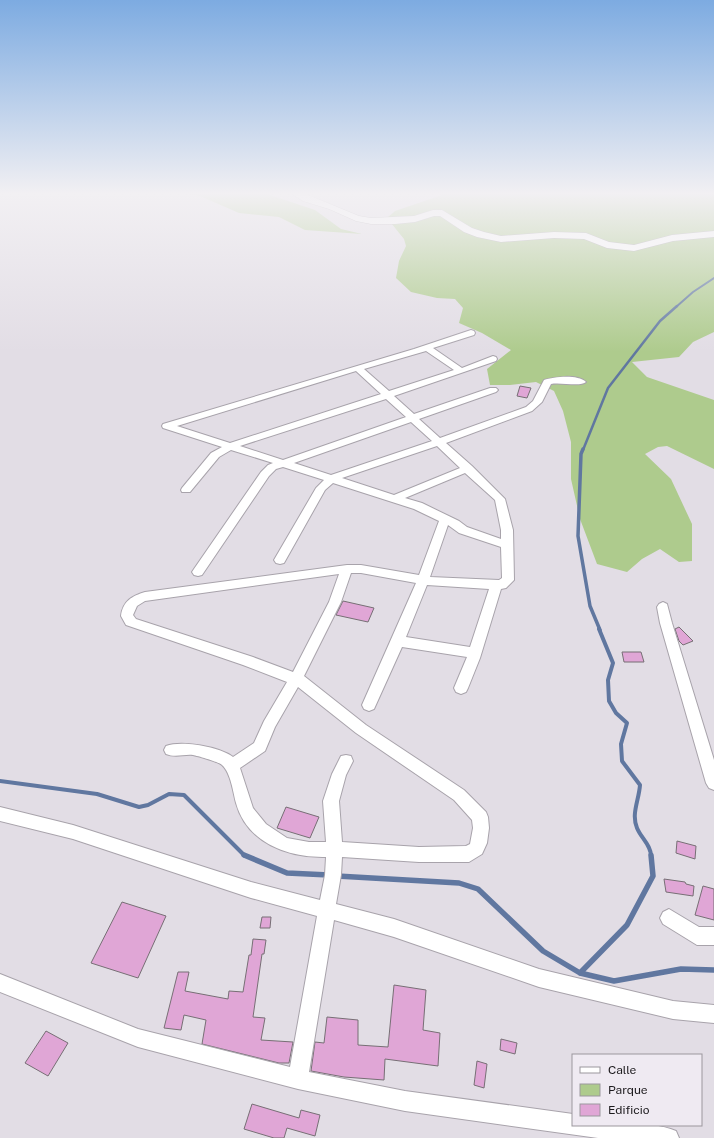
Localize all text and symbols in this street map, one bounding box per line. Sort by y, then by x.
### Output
legend [572,1054,702,1126]
text: Calle [608,1063,637,1077]
text: Parque [608,1083,648,1097]
text: Edificio [608,1103,650,1117]

